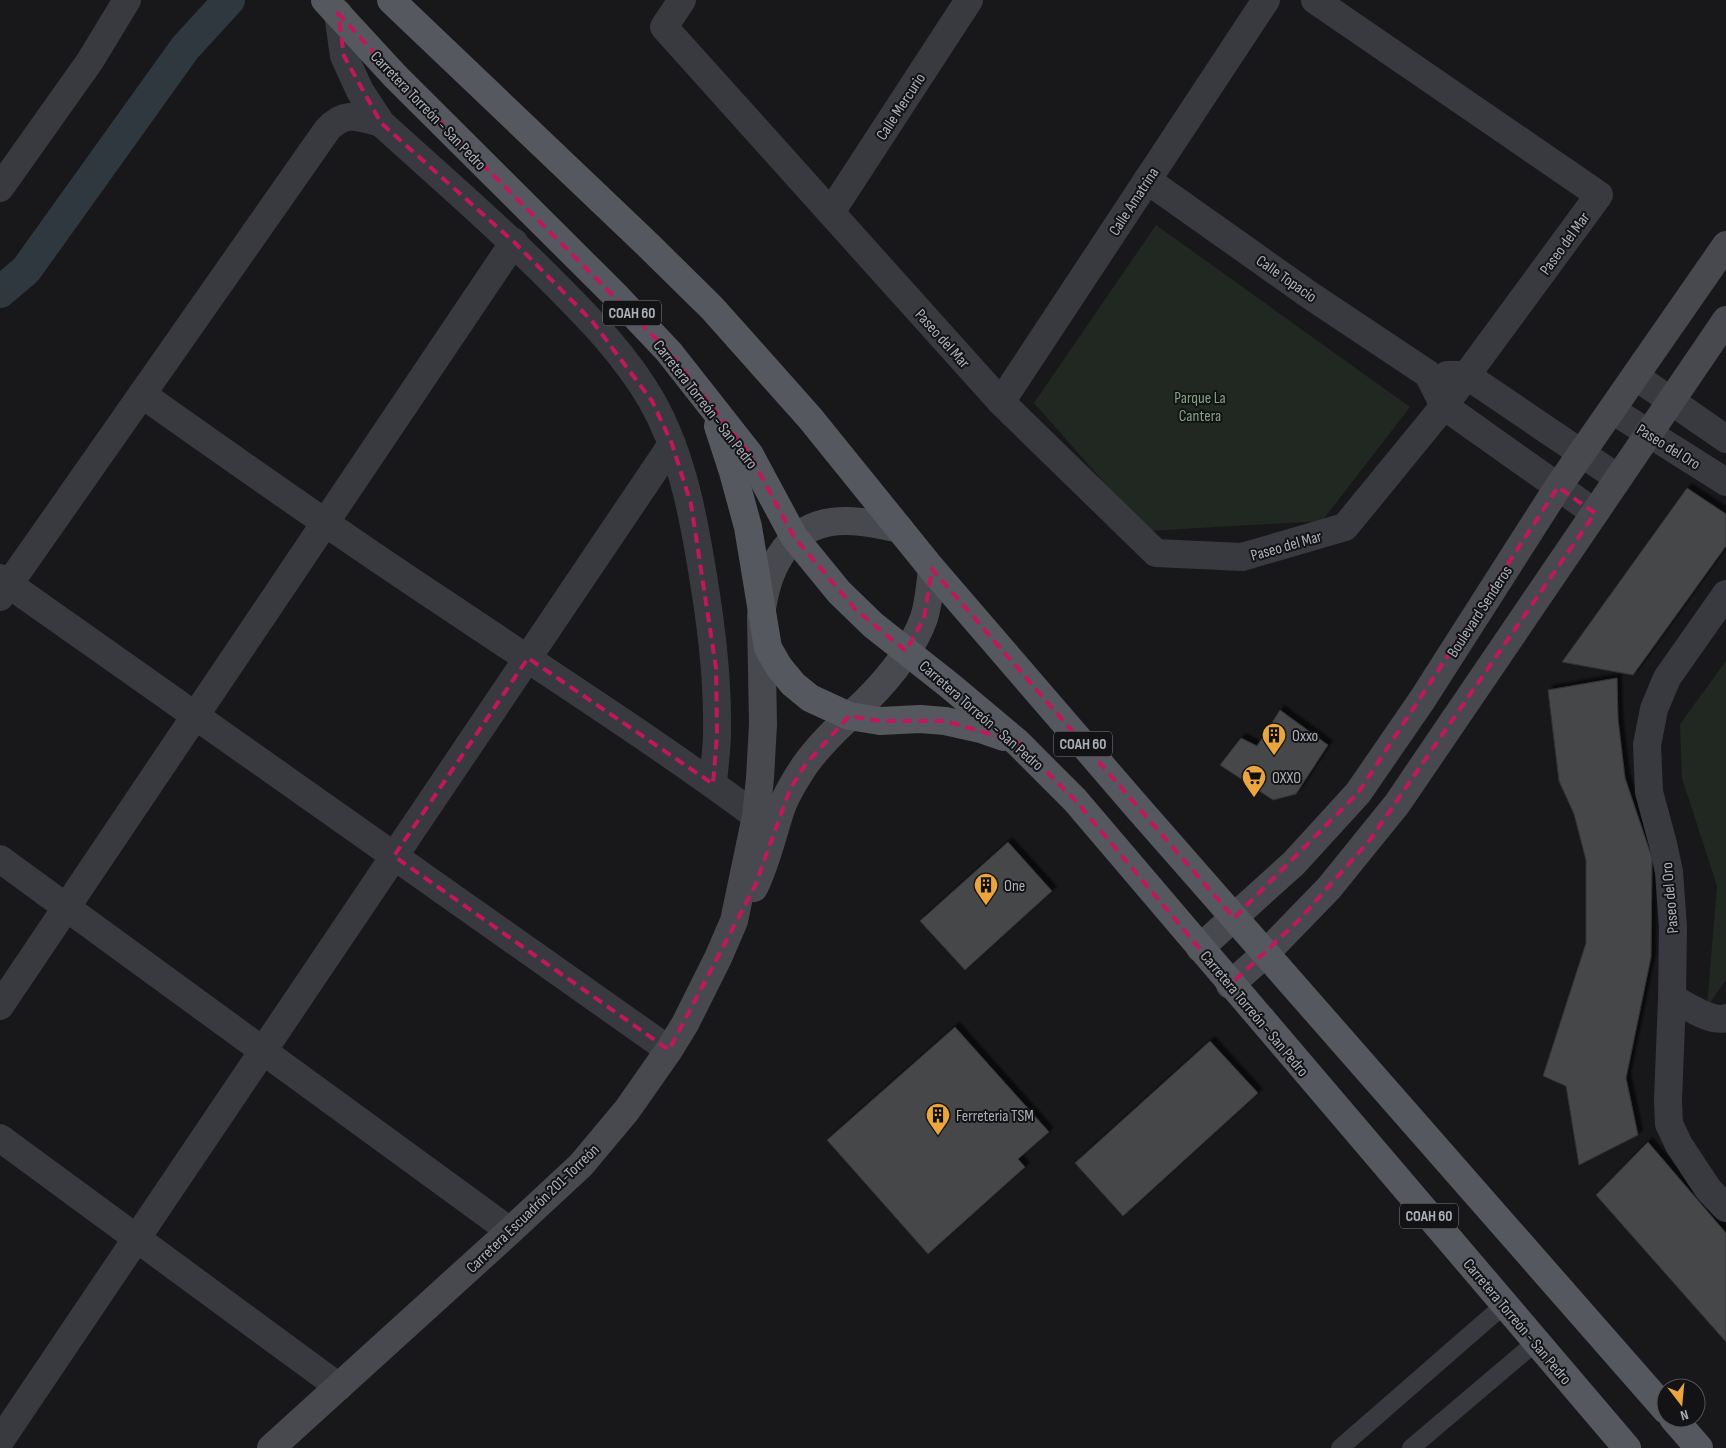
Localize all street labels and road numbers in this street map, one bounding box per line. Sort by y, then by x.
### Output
street label: Carretera Torreón - San Pedro [366,47,490,175]
street label: Calle Mercurio [873,70,930,144]
street label: Calle Amatrina [1105,164,1163,240]
street label: Paseo del Mar [1536,208,1595,279]
street label: Calle Topacio [1252,252,1320,307]
road number: COAH 60 [603,300,661,326]
street label: Paseo del Mar [910,306,974,373]
street label: Carretera Torreón - San Pedro [649,337,761,473]
street label: Paseo del Oro [1633,420,1704,474]
street label: Paseo del Mar [1249,527,1324,566]
street label: Boulevard Senderos [1444,562,1517,661]
street label: Carretera Torreón - San Pedro [915,657,1047,775]
road number: COAH 60 [1054,732,1112,756]
street label: Paseo del Oro [1658,861,1683,934]
street label: Carretera Torreón - San Pedro [1196,947,1312,1081]
street label: Carretera Escuadrón 201-Torreón [463,1141,603,1277]
road number: COAH 60 [1400,1204,1458,1228]
street label: Carretera Torreón - San Pedro [1459,1255,1575,1389]

